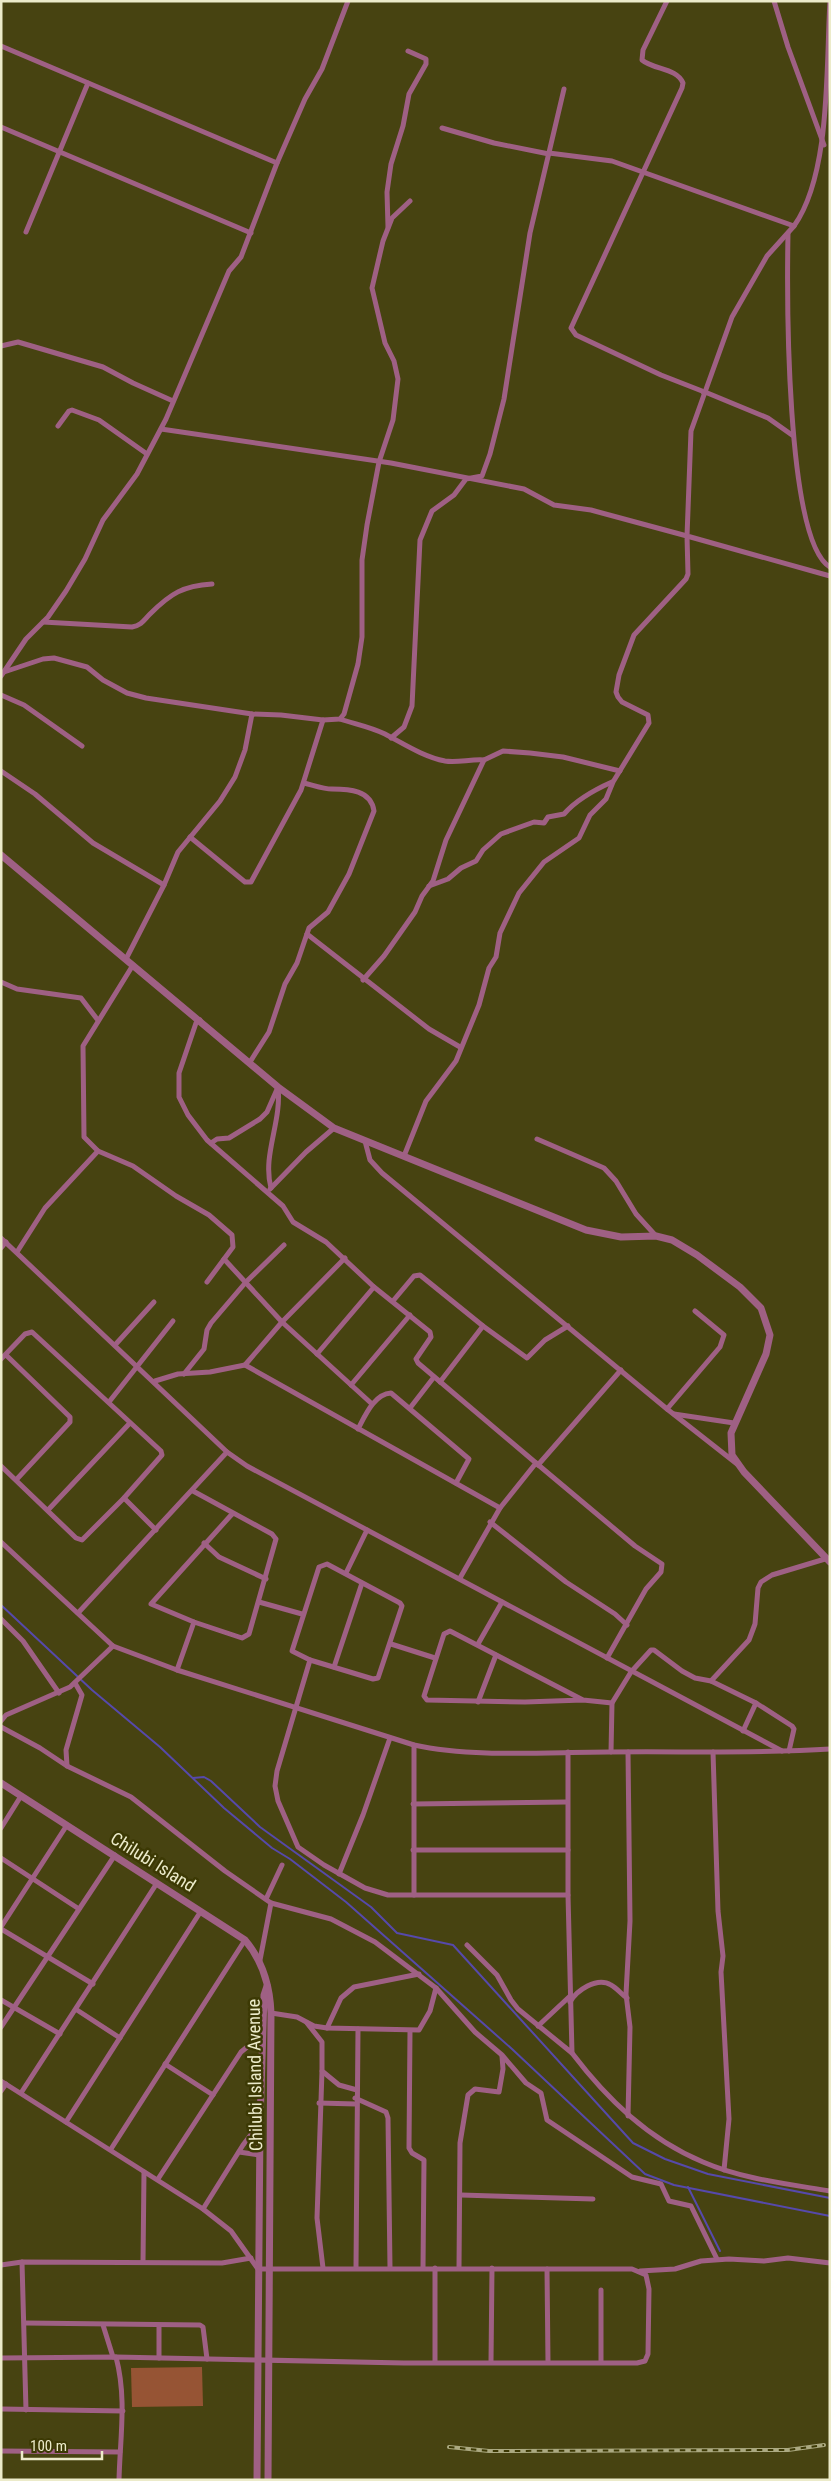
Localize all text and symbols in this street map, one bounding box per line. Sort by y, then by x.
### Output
street label: Chilubi Island [107,1827,200,1896]
street label: Chilubi Island Avenue [243,1999,266,2151]
scale bar [22,2428,102,2460]
text: 100 m [30,2437,67,2455]

